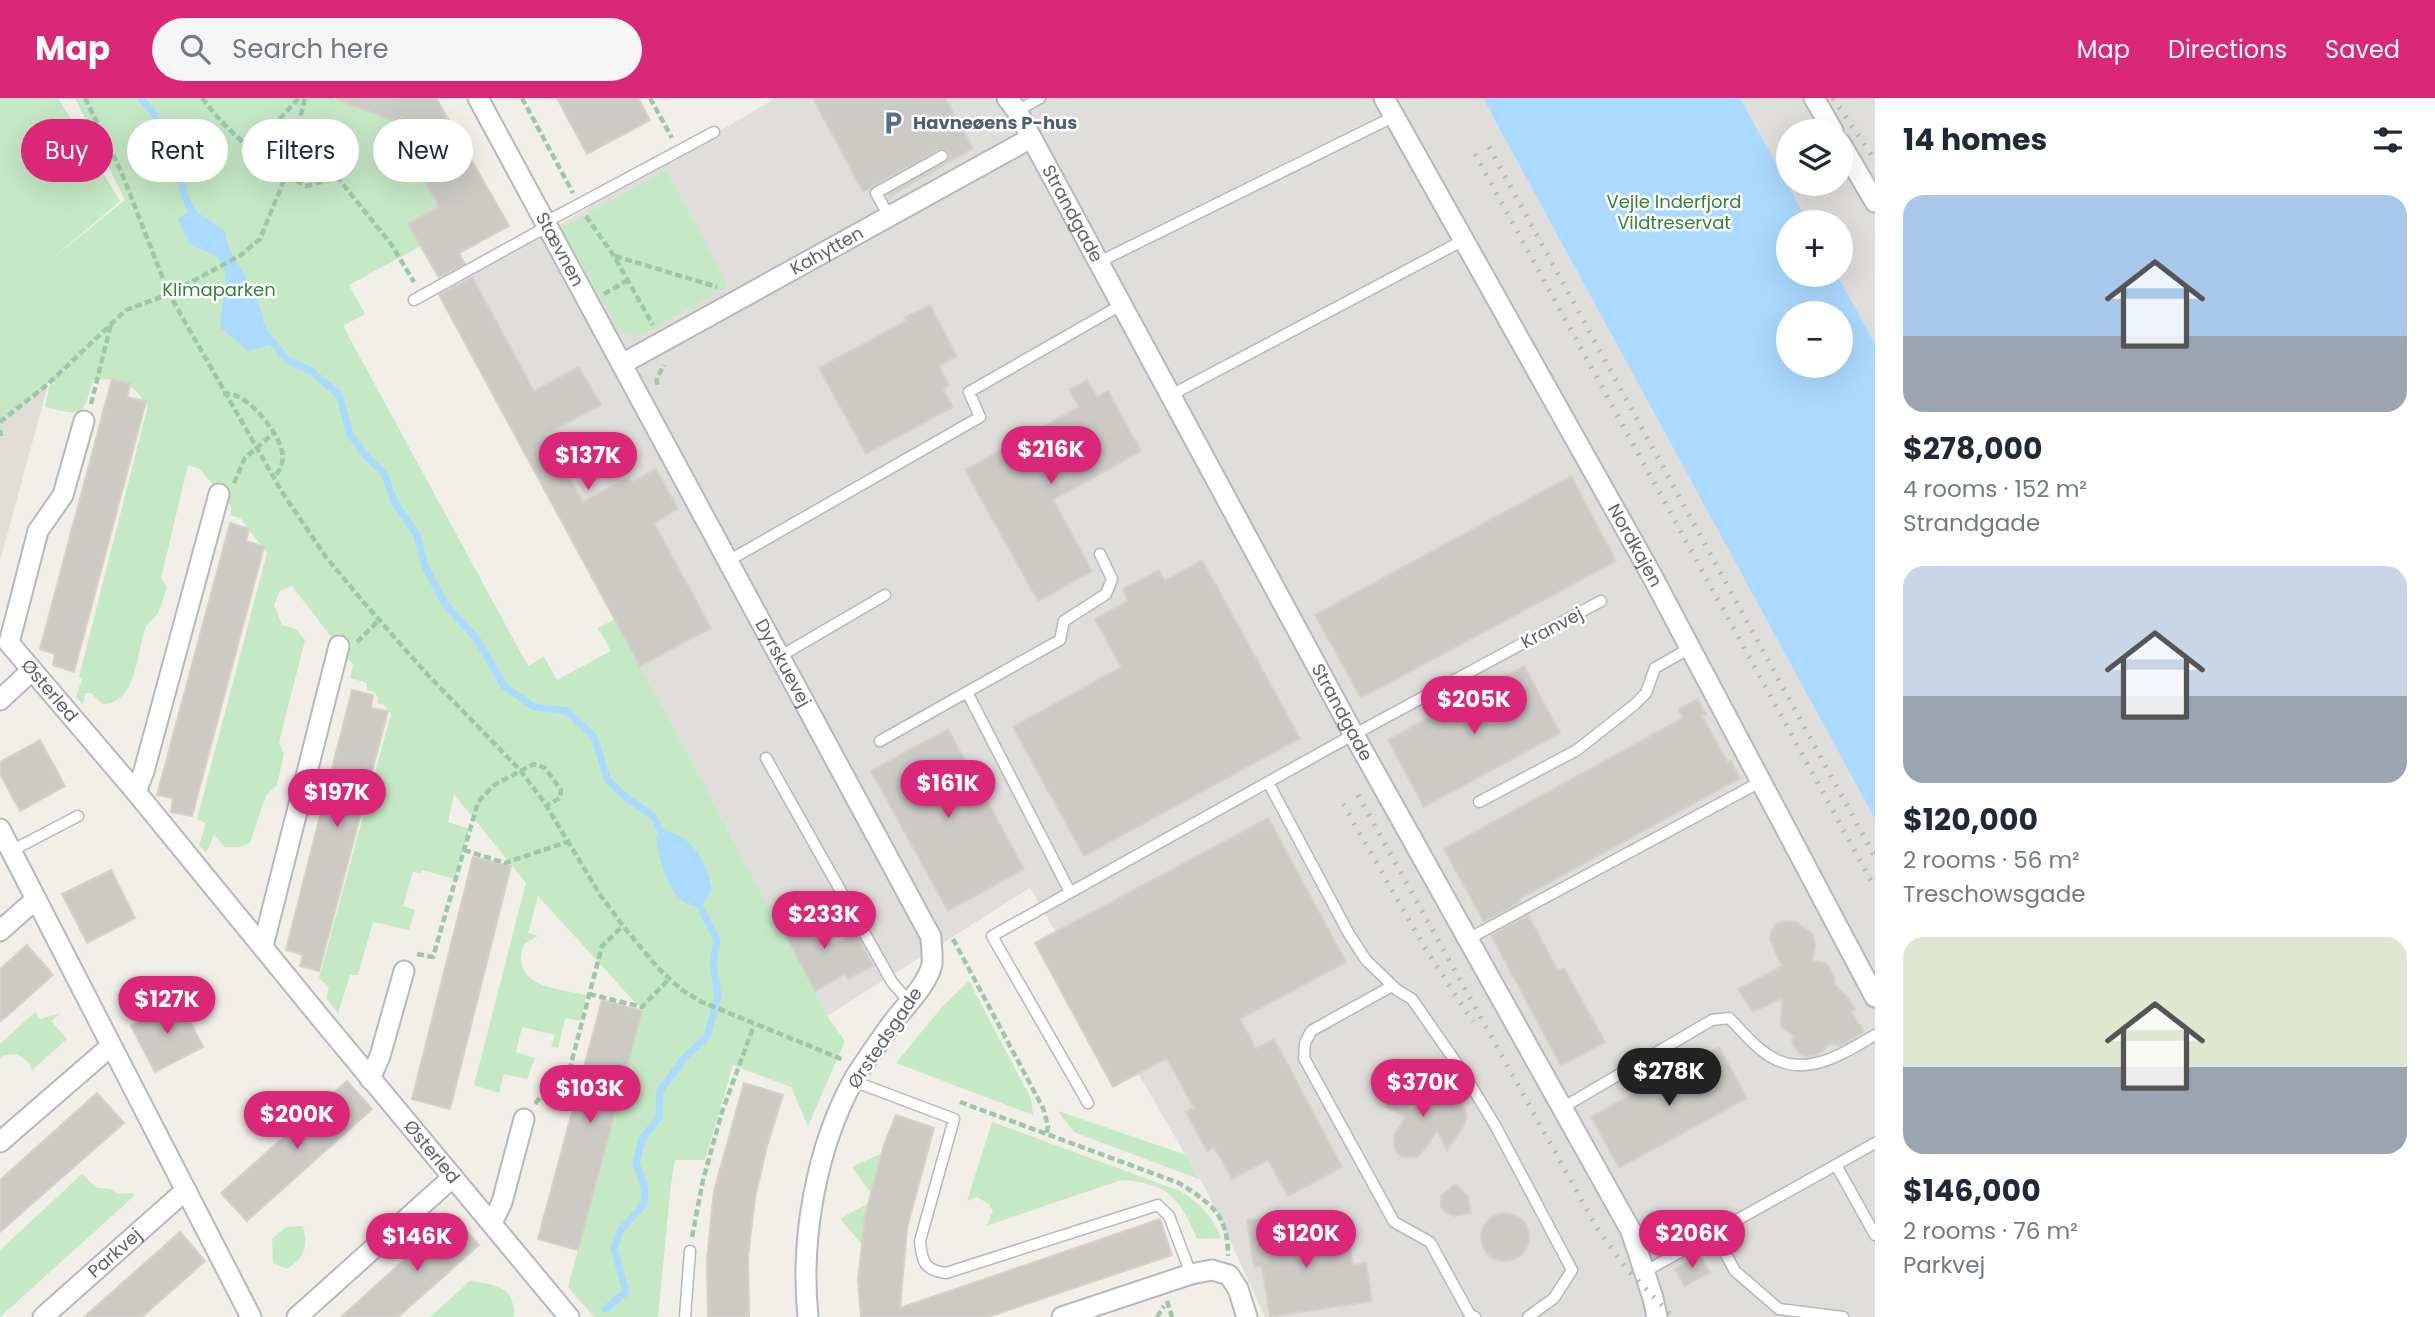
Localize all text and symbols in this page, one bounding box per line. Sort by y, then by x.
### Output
search box [152,18,642,81]
text: Map [35,25,110,72]
icon: search [176,30,214,68]
text: Search here [232,31,389,67]
text: Map [2077,33,2130,66]
text: Directions [2168,33,2287,66]
text: Saved [2325,33,2400,66]
parking icon: Havneøens P-hus [879,109,907,137]
place label: Havneøens P-hus [913,110,1077,135]
text: 14 homes [1903,118,2047,161]
chip: Buy [21,119,113,182]
chip: Rent [127,119,228,182]
chip: Filters [242,119,359,182]
chip: New [373,119,473,182]
map controls [1776,119,1853,378]
button: layers [1776,119,1853,196]
icon: filters [2369,121,2407,159]
street label: Strandgade [1036,160,1109,267]
park label: Vejle Inderfjord Vildtreservat [1607,189,1741,235]
street label: Stævnen [530,207,590,291]
button: + [1776,210,1853,287]
street label: Kahytten [785,220,868,281]
icon: home [2092,241,2218,367]
park label: Klimaparken [162,277,276,302]
button: − [1776,301,1853,378]
pin: $216K [1002,426,1100,486]
text: $278,000 [1903,427,2043,470]
pin: $137K [539,432,637,492]
text: $216K [1017,433,1085,465]
text: $137K [555,439,621,471]
text: 4 rooms · 152 m² [1903,473,2087,505]
street label: Nordkajen [1602,499,1669,591]
text: Strandgade [1903,507,2040,539]
street label: Kranvej [1516,601,1587,654]
icon: home [2092,612,2218,738]
street label: Dyrskuevej [749,614,817,711]
street label: Østerled [16,653,84,727]
street label: Strandgade [1306,659,1379,765]
pin: $205K [1425,676,1523,736]
text: $205K [1437,683,1511,715]
pin: $161K [899,760,997,820]
text: $161K [916,767,980,799]
pin: $197K [288,770,386,829]
text: $197K [304,776,370,808]
text: $120,000 [1903,798,2038,841]
text: 2 rooms · 56 m² [1903,844,2080,876]
text: Treschowsgade [1903,878,2085,910]
pin: $233K [775,892,873,951]
text: $233K [788,898,860,930]
pin: $127K [118,976,216,1036]
street label: Ørstedsgade [841,982,928,1093]
text: $127K [134,983,200,1015]
icon: home [2092,983,2218,1109]
pin: $278K [1620,1048,1718,1108]
text: $278K [1633,1055,1705,1087]
pin: $370K [1374,1060,1472,1119]
pin: $103K [541,1066,639,1125]
text: $370K [1387,1066,1459,1098]
text: $103K [556,1072,624,1104]
pin: $200K [248,1091,346,1151]
text: $200K [260,1098,334,1130]
street label: Østerled [398,1114,466,1189]
text: $146,000 [1903,1169,2041,1212]
pin: $120K [1257,1210,1355,1270]
pin: $206K [1643,1210,1741,1270]
pin: $146K [368,1214,466,1273]
text: 2 rooms · 76 m² [1903,1215,2078,1247]
text: $120K [1272,1217,1340,1249]
text: $206K [1655,1217,1729,1249]
text: $146K [382,1220,452,1252]
street label: Parkvej [82,1222,147,1284]
text: Parkvej [1903,1249,1985,1281]

